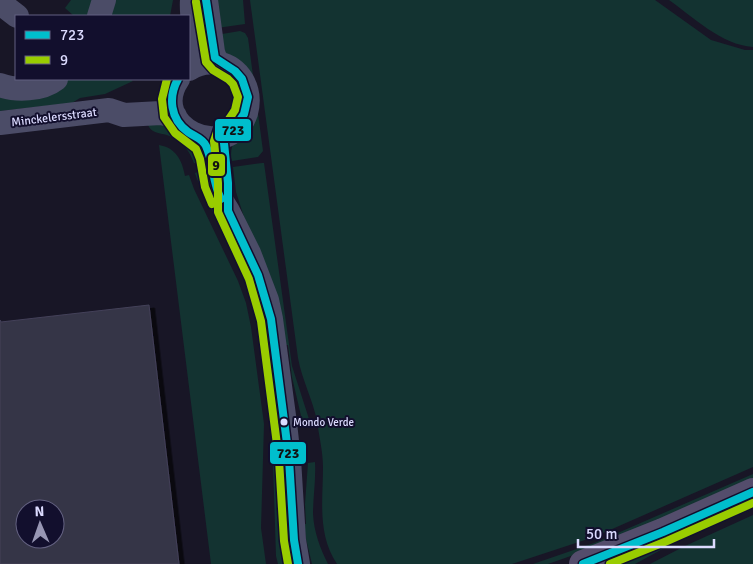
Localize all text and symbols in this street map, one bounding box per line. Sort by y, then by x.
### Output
legend [15,15,190,80]
text: 723 [60,26,84,44]
text: 9 [60,51,68,69]
street label: Minckelersstraat [10,105,98,130]
line badge: 723 [214,118,252,142]
text: 723 [222,122,244,139]
line badge: 9 [207,153,226,177]
text: 9 [212,157,220,174]
place label: Mondo Verde [293,416,354,429]
marker: Mondo Verde [279,417,289,427]
line badge: 723 [269,441,307,465]
text: 723 [277,445,299,462]
north arrow [15,499,65,549]
text: N [34,503,45,520]
scale bar [578,516,714,548]
text: 50 m [586,525,617,543]

